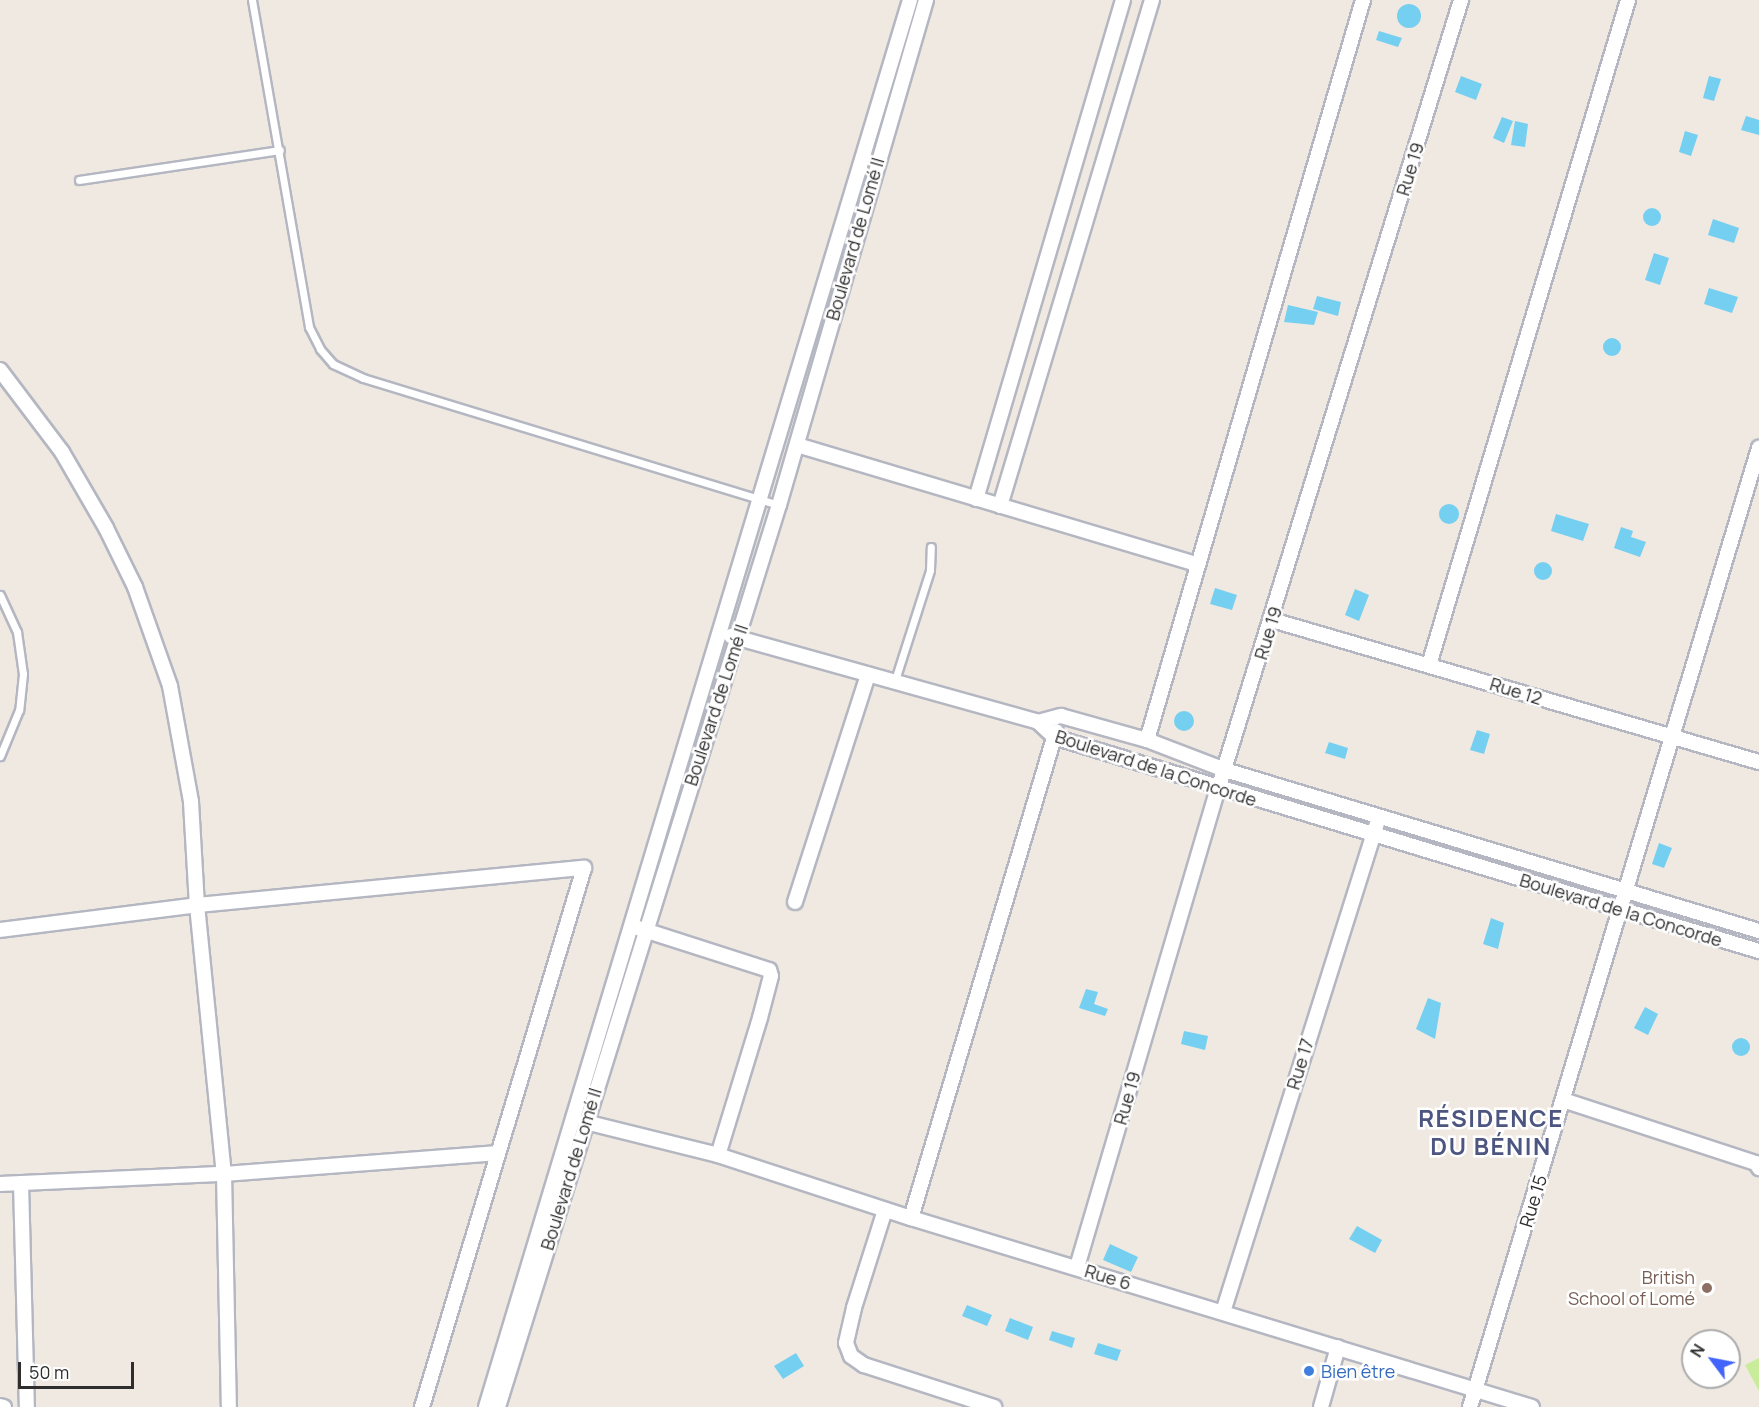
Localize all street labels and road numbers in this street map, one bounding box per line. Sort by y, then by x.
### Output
street label: Rue 19 [1392,140,1428,198]
street label: Boulevard de Lomé II [821,155,889,323]
street label: Rue 19 [1250,604,1286,662]
street label: Boulevard de Lomé II [680,622,752,788]
street label: Rue 12 [1487,673,1545,709]
street label: Boulevard de la Concorde [1053,725,1259,811]
street label: Boulevard de la Concorde [1517,869,1725,951]
street label: Rue 17 [1282,1036,1318,1092]
street label: Rue 19 [1109,1069,1145,1127]
street label: Boulevard de Lomé II [536,1085,606,1253]
street label: Rue 15 [1515,1172,1551,1230]
street label: Rue 6 [1082,1260,1134,1294]

